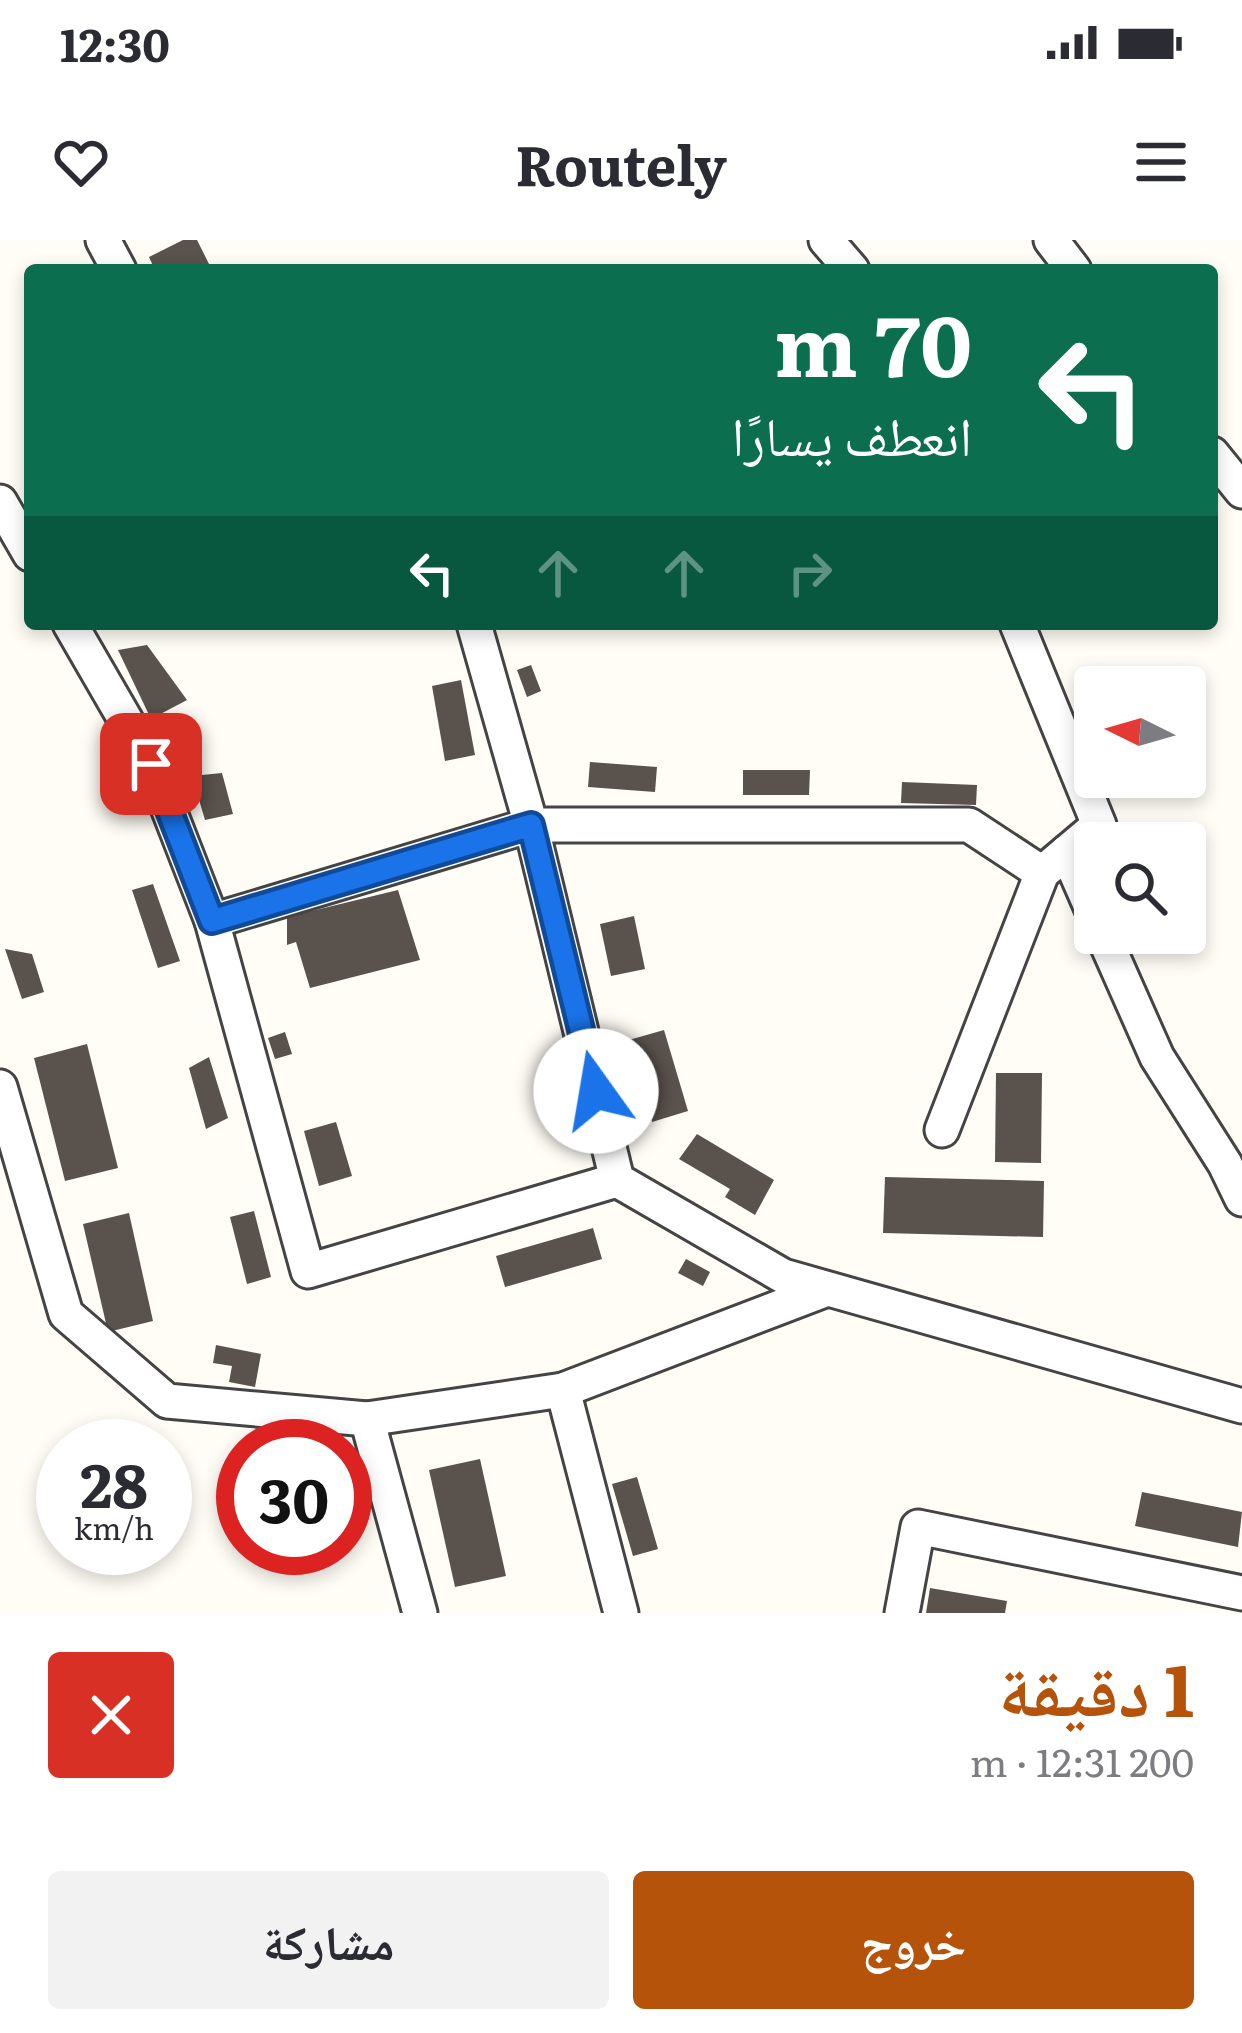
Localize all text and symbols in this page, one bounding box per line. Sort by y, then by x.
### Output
text: 12:30 [60,9,170,76]
text: Routely [515,122,727,203]
icon: heart [48,129,114,195]
icon: menu [1128,129,1194,195]
text: 70 m [774,278,972,403]
icon: left [1014,312,1170,468]
text: انعطف يسارًا [731,392,972,473]
icon: left [399,540,465,606]
icon: ahead [525,540,591,606]
icon: ahead [651,540,717,606]
icon: right [777,540,843,606]
north arrow [1074,666,1206,798]
map controls [1074,666,1206,954]
pin [100,713,202,815]
icon: arrive [118,731,184,797]
button: search [1074,822,1206,954]
position arrow [533,1028,659,1154]
speed limit sign: 30 [216,1419,372,1575]
text: 28 [80,1437,148,1526]
text: km/h [74,1505,154,1549]
text: 1 دقيقة [999,1632,1194,1739]
button: close [48,1652,174,1778]
text: 200 m · 12:31 [970,1731,1194,1789]
button: مشاركة [48,1871,609,2009]
button: خروج [633,1871,1194,2009]

